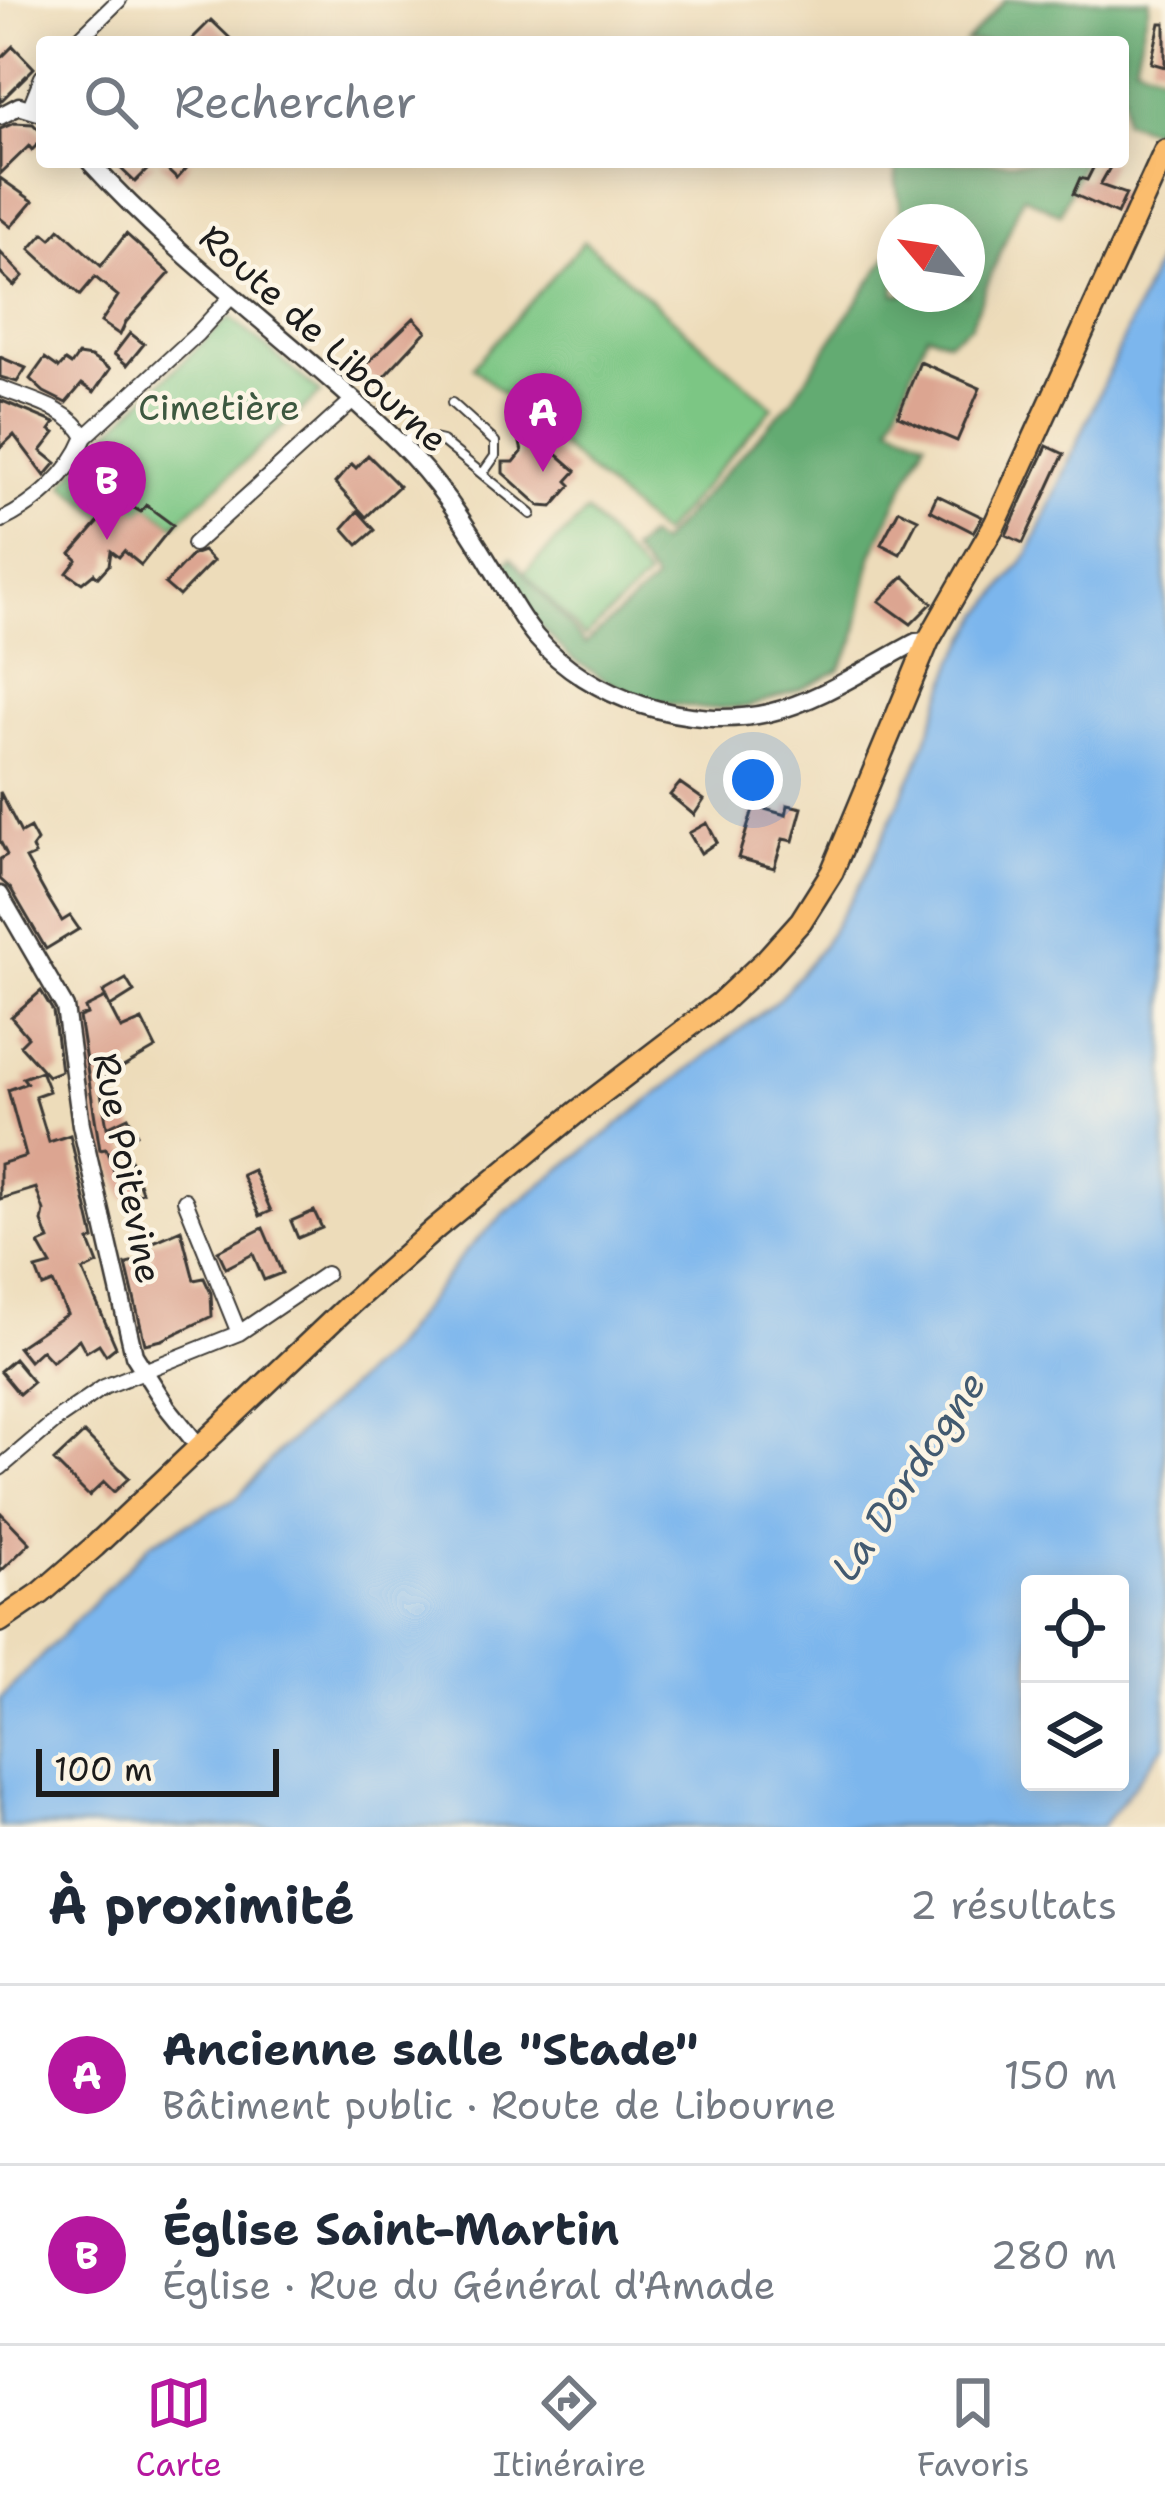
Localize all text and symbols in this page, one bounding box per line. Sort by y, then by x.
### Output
search box [36,36,1129,168]
icon: search [78,69,144,135]
text: Rechercher [174,72,417,132]
north arrow [877,204,985,312]
street label: Route de Libourne [189,213,459,463]
pin: A [504,373,582,472]
park label: Cimetière [138,383,300,432]
pin: B [68,441,146,540]
your location [723,750,783,810]
street label: Rue Poitevine [81,1049,174,1287]
water label: La Dordogne [819,1361,997,1591]
map controls [1021,1575,1129,1791]
button: locate [1021,1575,1129,1683]
button: layers [1021,1683,1129,1791]
scale bar [36,1743,279,1796]
text: 100 m [54,1747,153,1792]
text: À proximité [48,1871,355,1939]
text: 2 résultats [910,1879,1117,1931]
text: Ancienne salle "Stade" [162,2019,699,2079]
text: A [72,2049,102,2101]
text: 150 m [1004,2049,1117,2101]
text: Bâtiment public · Route de Libourne [162,2079,836,2131]
text: Église Saint-Martin [162,2199,620,2259]
text: B [75,2229,99,2281]
text: 280 m [990,2229,1117,2281]
text: Église · Rue du Général d'Amade [162,2259,776,2311]
tab: Carte [135,2370,222,2487]
tab: Itinéraire [493,2370,646,2487]
tab: Favoris [917,2370,1030,2487]

